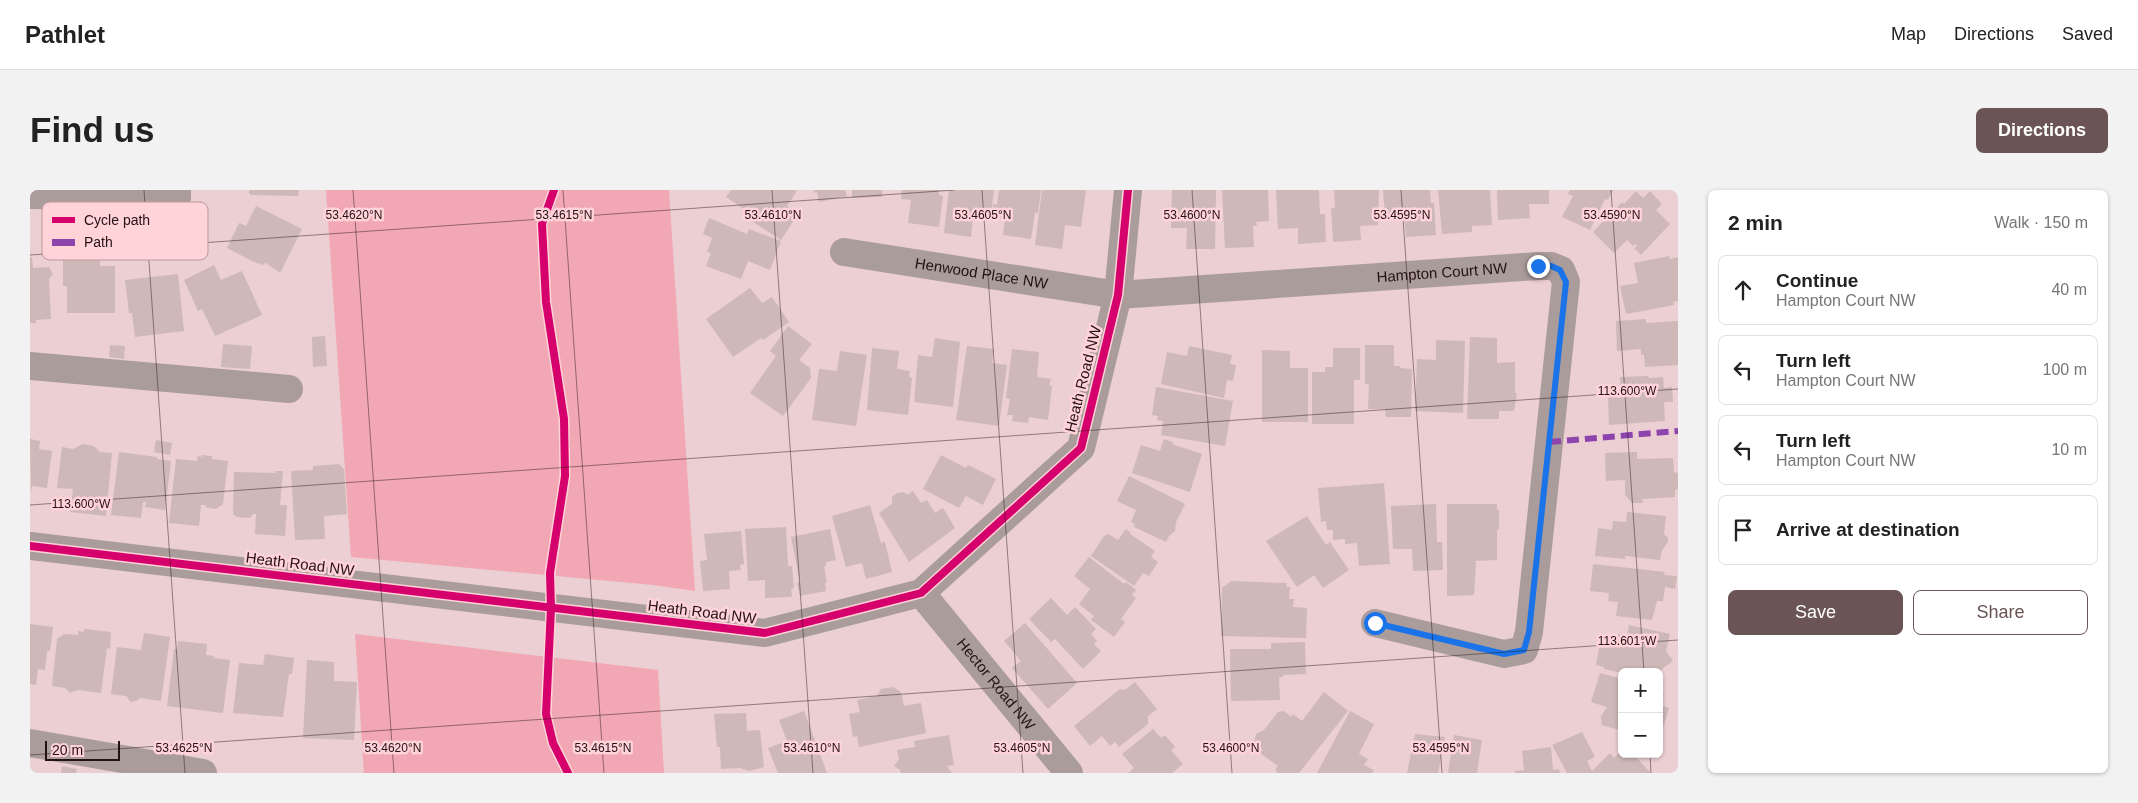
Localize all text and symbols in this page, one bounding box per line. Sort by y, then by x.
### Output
text: Pathlet [25,21,105,48]
text: Map [1891,24,1926,44]
text: Directions [1954,24,2034,44]
text: Saved [2062,24,2113,44]
button: Directions [1976,108,2108,153]
text: Find us [30,110,154,149]
legend [42,202,208,260]
text: 53.4620°N [326,208,382,222]
text: 53.4615°N [536,208,592,222]
text: 53.4610°N [745,208,801,222]
text: 53.4605°N [955,208,1011,222]
text: 53.4600°N [1164,208,1220,222]
text: 53.4595°N [1374,208,1430,222]
text: 53.4590°N [1584,208,1640,222]
text: 2 min [1728,211,1783,234]
text: Cycle path [84,212,150,228]
text: Walk · 150 m [1994,214,2088,231]
text: Path [84,234,113,250]
street label: Henwood Place NW [914,254,1050,292]
route end [1527,255,1550,278]
street label: Hampton Court NW [1376,259,1509,285]
text: Continue [1776,270,1858,291]
icon: ahead [1729,276,1757,304]
text: 40 m [2051,281,2087,298]
text: Hampton Court NW [1776,292,1916,309]
street label: Heath Road NW [1061,323,1104,434]
text: Turn left [1776,350,1851,371]
icon: left [1729,356,1757,384]
text: 100 m [2043,361,2087,378]
text: Hampton Court NW [1776,372,1916,389]
text: 113.600°W [1598,384,1657,398]
text: Turn left [1776,430,1851,451]
icon: left [1729,436,1757,464]
text: 10 m [2051,441,2087,458]
text: Hampton Court NW [1776,452,1916,469]
text: 113.600°W [52,497,111,511]
icon: arrive [1729,516,1757,544]
text: Arrive at destination [1776,519,1960,540]
street label: Heath Road NW [245,548,356,579]
button: Save [1728,590,1903,635]
button: Share [1913,590,2088,635]
street label: Heath Road NW [647,596,758,627]
route start [1364,612,1387,635]
text: 113.601°W [1598,634,1657,648]
street label: Hector Road NW [954,635,1039,734]
map controls [1618,668,1663,758]
button: + [1618,668,1663,713]
button: − [1618,713,1663,758]
scale bar [45,738,120,761]
text: 53.4625°N [156,741,212,755]
text: 53.4620°N [365,741,421,755]
text: 53.4615°N [575,741,631,755]
text: 53.4610°N [784,741,840,755]
text: 53.4605°N [994,741,1050,755]
text: 53.4600°N [1203,741,1259,755]
text: 53.4595°N [1413,741,1469,755]
text: 20 m [52,742,83,758]

